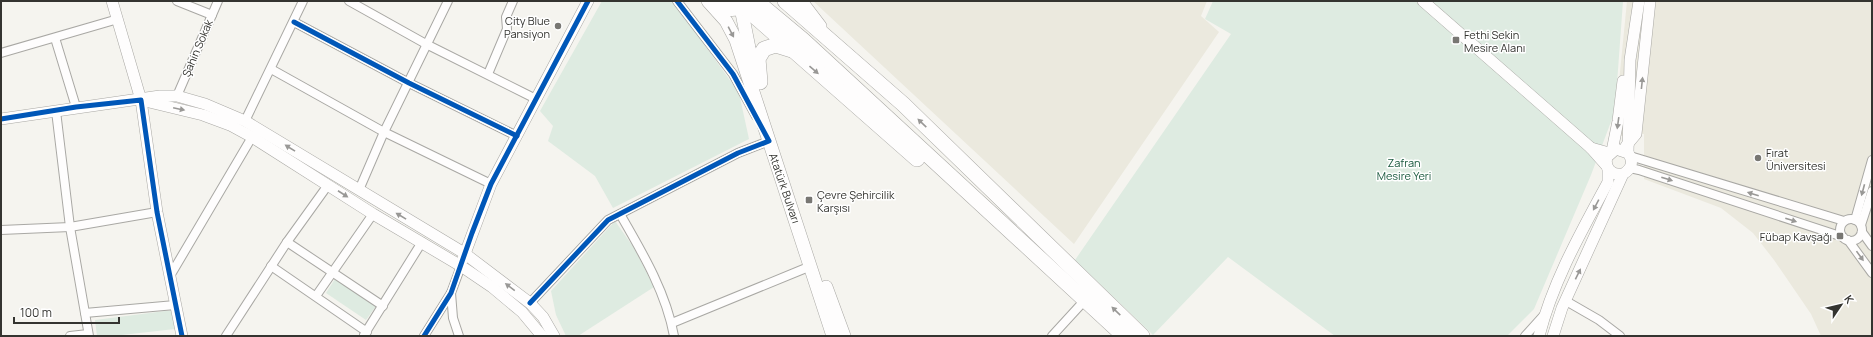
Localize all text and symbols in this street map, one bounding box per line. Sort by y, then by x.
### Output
place label: City Blue Pansiyon [504,13,551,41]
street label: Şahin Sokak [178,16,216,79]
marker: City Blue Pansiyon [553,21,563,31]
one-way arrow [728,26,735,38]
place label: Fethi Sekin Mesire Alanı [1464,27,1525,55]
marker: Fethi Sekin Mesire Alanı [1451,35,1461,45]
one-way arrow [809,65,820,74]
one-way arrow [1638,77,1645,89]
one-way arrow [173,107,185,113]
one-way arrow [1615,117,1621,129]
one-way arrow [917,118,927,128]
one-way arrow [285,144,295,152]
place label: Fırat Üniversitesi [1766,145,1826,173]
street label: Atatürk Bulvarı [766,151,804,225]
marker: Fırat Üniversitesi [1753,153,1763,163]
park label: Zafran Mesire Yeri [1377,155,1431,183]
one-way arrow [1662,176,1674,182]
one-way arrow [1859,183,1865,196]
place label: Çevre Şehircilik Karşısı [817,187,895,215]
one-way arrow [338,190,348,198]
one-way arrow [1747,191,1759,197]
marker: Çevre Şehircilik Karşısı [804,195,814,205]
one-way arrow [1592,199,1599,211]
one-way arrow [395,212,407,219]
one-way arrow [1785,217,1797,223]
place label: Fübap Kavşağı [1760,229,1832,244]
marker: Fübap Kavşağı [1835,231,1845,241]
one-way arrow [1856,251,1864,262]
one-way arrow [1575,268,1581,280]
one-way arrow [504,283,515,292]
north arrow [1821,285,1861,325]
text: K [1841,292,1858,307]
scale bar [14,299,119,325]
text: 100 m [20,304,52,321]
one-way arrow [1111,306,1121,316]

